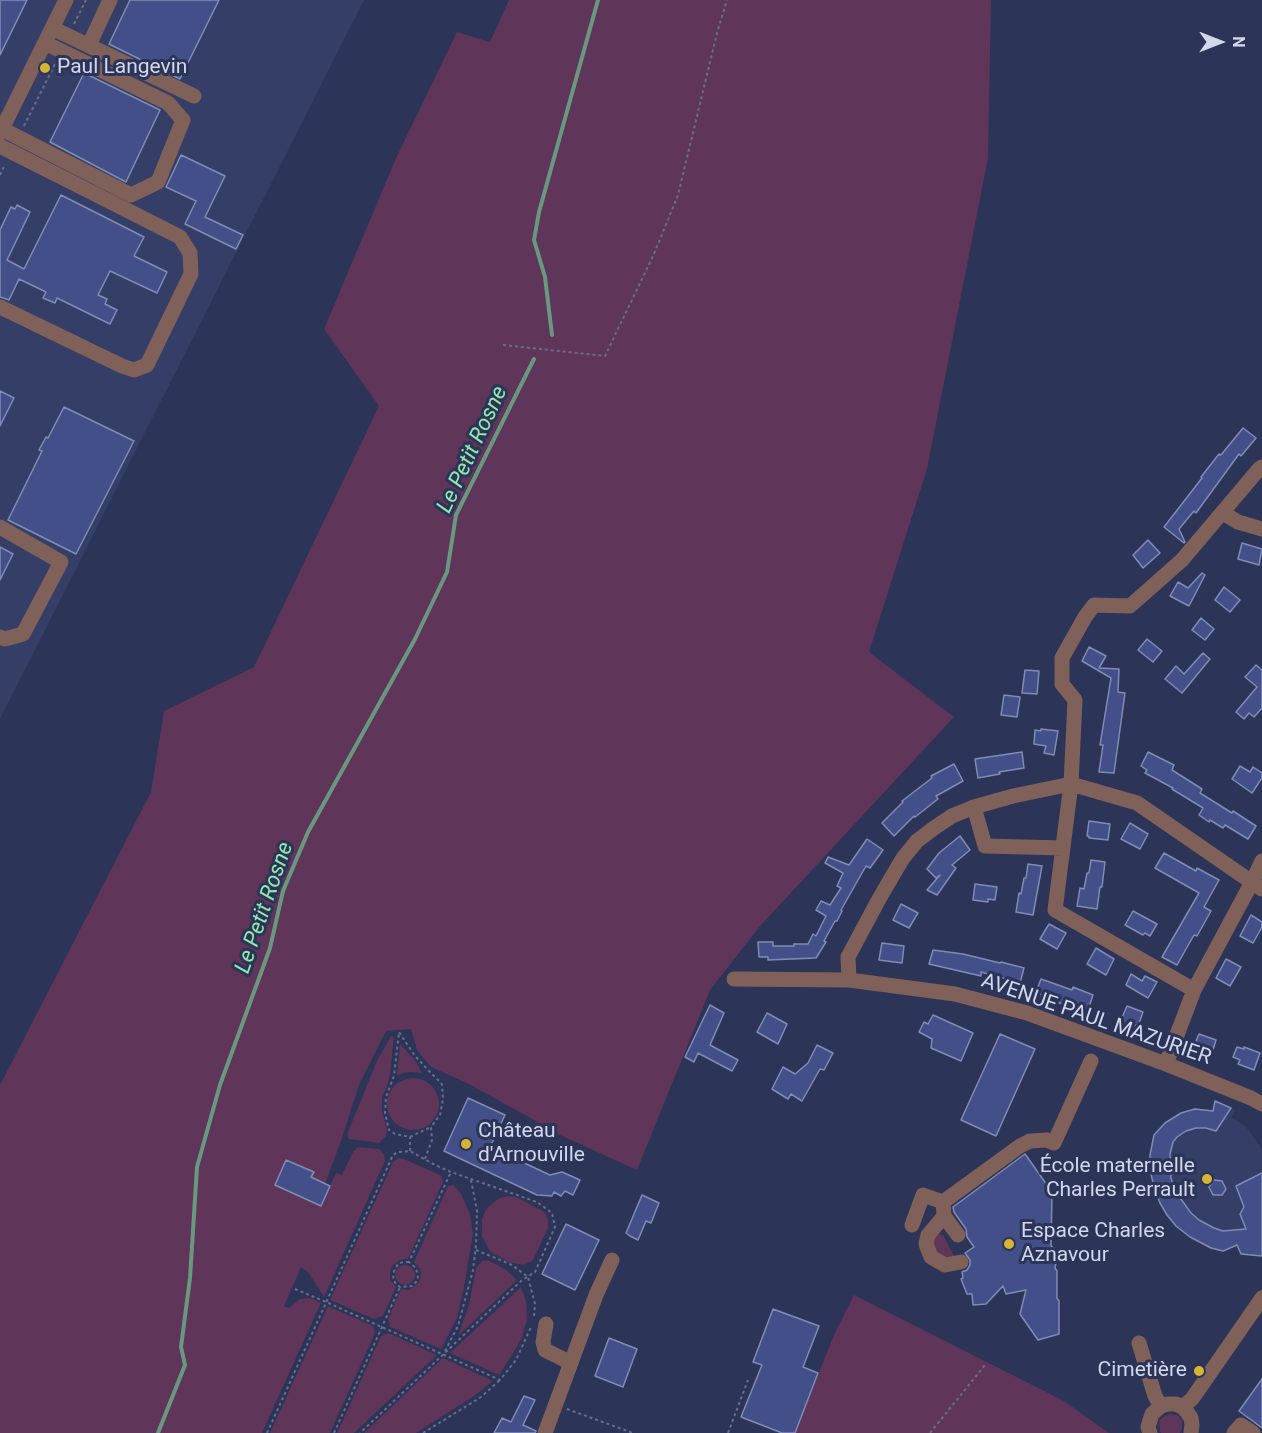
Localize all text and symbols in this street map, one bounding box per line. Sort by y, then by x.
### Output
north arrow [1190,12,1250,72]
text: N [1229,36,1248,48]
place label: Paul Langevin [57,55,187,81]
marker: Paul Langevin [38,61,52,75]
water label: Le Petit Rosne [432,382,514,518]
water label: Le Petit Rosne [230,839,300,977]
street label: AVENUE PAUL MAZURIER [978,969,1214,1071]
place label: Château d'Arnouville [478,1119,585,1169]
marker: Château d'Arnouville [459,1137,473,1151]
place label: École maternelle Charles Perrault [1040,1154,1195,1204]
marker: École maternelle Charles Perrault [1200,1172,1214,1186]
place label: Espace Charles Aznavour [1021,1219,1165,1269]
marker: Espace Charles Aznavour [1002,1237,1016,1251]
place label: Cimetière [1098,1358,1187,1384]
marker: Cimetière [1192,1364,1206,1378]

